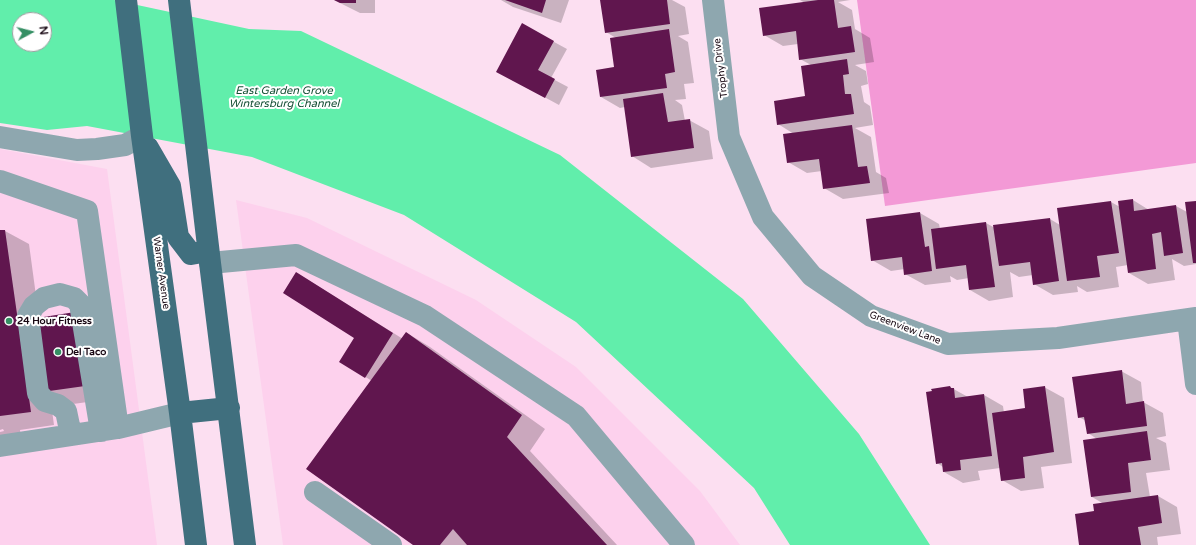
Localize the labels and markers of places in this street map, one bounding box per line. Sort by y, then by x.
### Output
place label: 24 Hour Fitness [17,315,92,327]
marker: 24 Hour Fitness [4,316,14,326]
place label: Del Taco [66,346,106,358]
marker: Del Taco [53,347,63,357]

